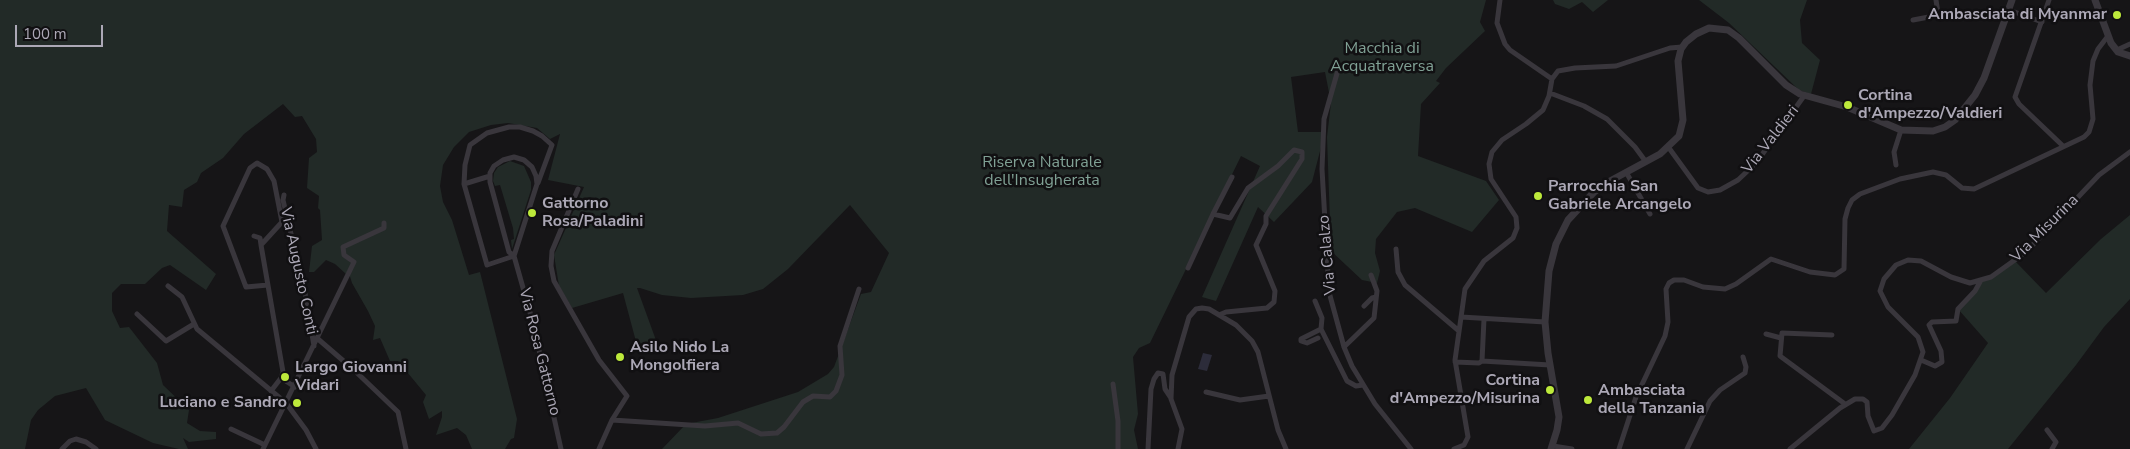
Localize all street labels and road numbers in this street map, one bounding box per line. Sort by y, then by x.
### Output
street label: Via Valdieri [1738,102,1804,178]
street label: Via Misurina [2007,191,2083,267]
street label: Via Augusto Conti [275,205,321,337]
street label: Via Calalzo [1315,214,1341,296]
street label: Via Rosa Gattorno [514,286,564,418]

